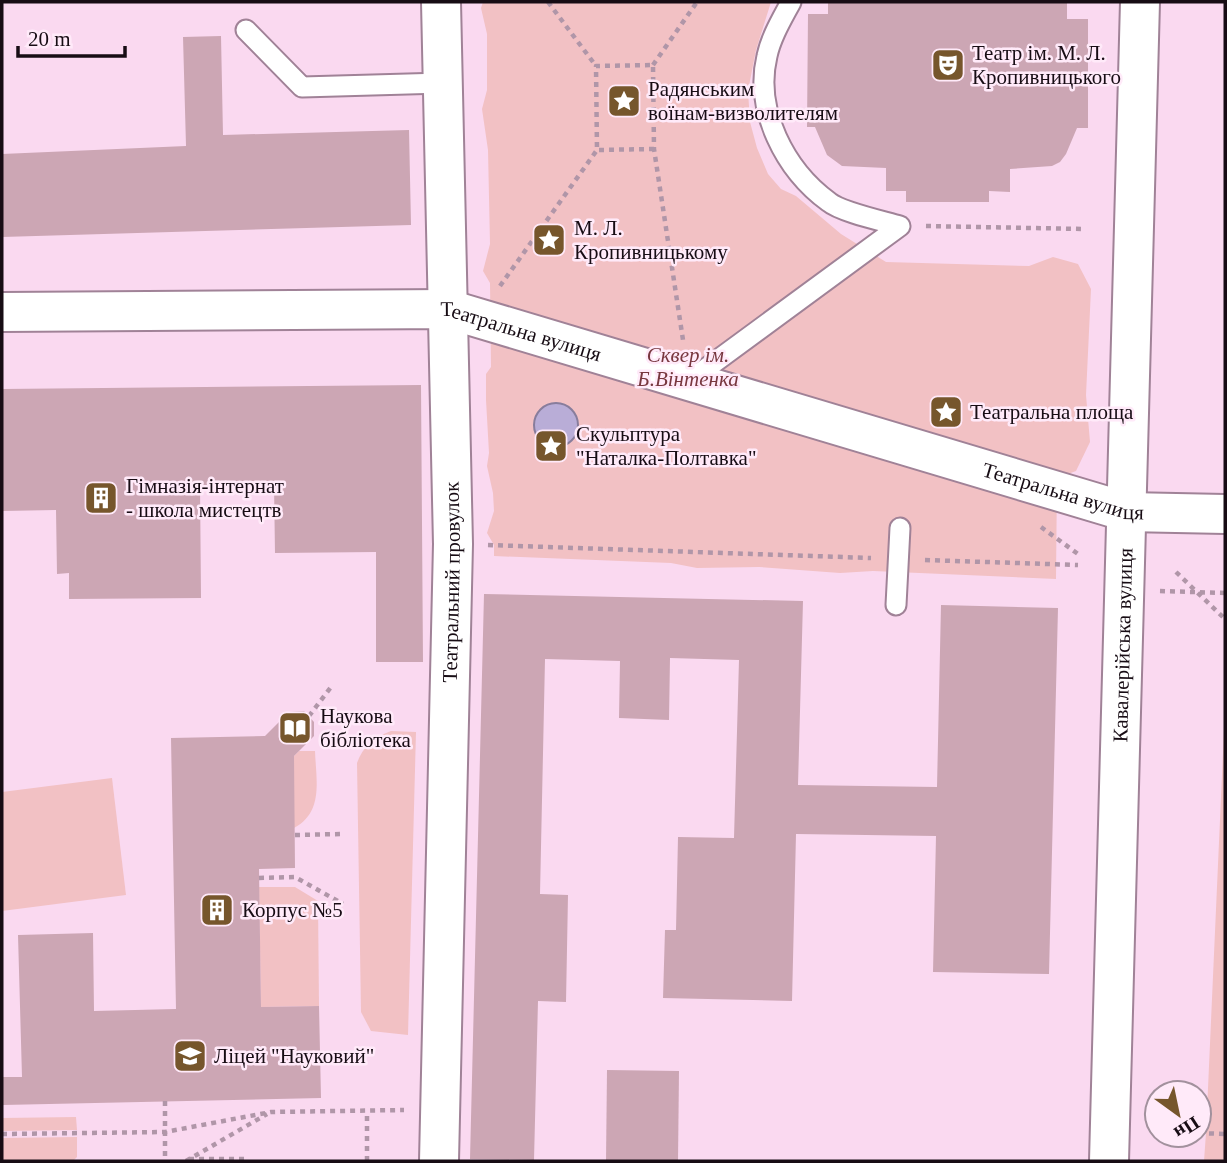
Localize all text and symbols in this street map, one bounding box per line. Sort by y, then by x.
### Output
scale bar [18,14,124,58]
text: 20 m [28,27,71,51]
place label: Театр ім. М. Л. Кропивницького [972,41,1121,89]
theatre icon: Театр ім. М. Л. Кропивницького [929,46,967,84]
place label: Радянським воїнам-визволителям [648,77,838,125]
place icon: Радянським воїнам-визволителям [605,82,643,120]
place label: М. Л. Кропивницькому [574,216,728,264]
place icon: М. Л. Кропивницькому [530,221,568,259]
street label: Театральна вулиця [440,297,605,366]
park label: Сквер ім. Б.Вінтенка [636,343,739,391]
place icon: Театральна площа [927,393,965,431]
place label: Театральна площа [970,400,1134,424]
place label: Скульптура "Наталка-Полтавка" [576,422,756,470]
place icon: Скульптура "Наталка-Полтавка" [532,427,570,465]
street label: Театральна вулиця [980,457,1144,524]
place label: Гімназія-інтернат - школа мистецтв [126,474,284,522]
building icon: Гімназія-інтернат - школа мистецтв [82,479,120,517]
street label: Театральний провулок [438,481,465,683]
street label: Кавалерійська вулиця [1108,547,1137,743]
place label: Наукова бібліотека [320,704,412,752]
library icon: Наукова бібліотека [276,709,314,747]
building icon: Корпус №5 [198,891,236,929]
place label: Корпус №5 [242,898,343,922]
school or university icon: Ліцей "Науковий" [171,1037,209,1075]
place label: Ліцей "Науковий" [214,1044,374,1068]
north arrow [1143,1079,1213,1149]
text: Пн [1170,1112,1203,1144]

